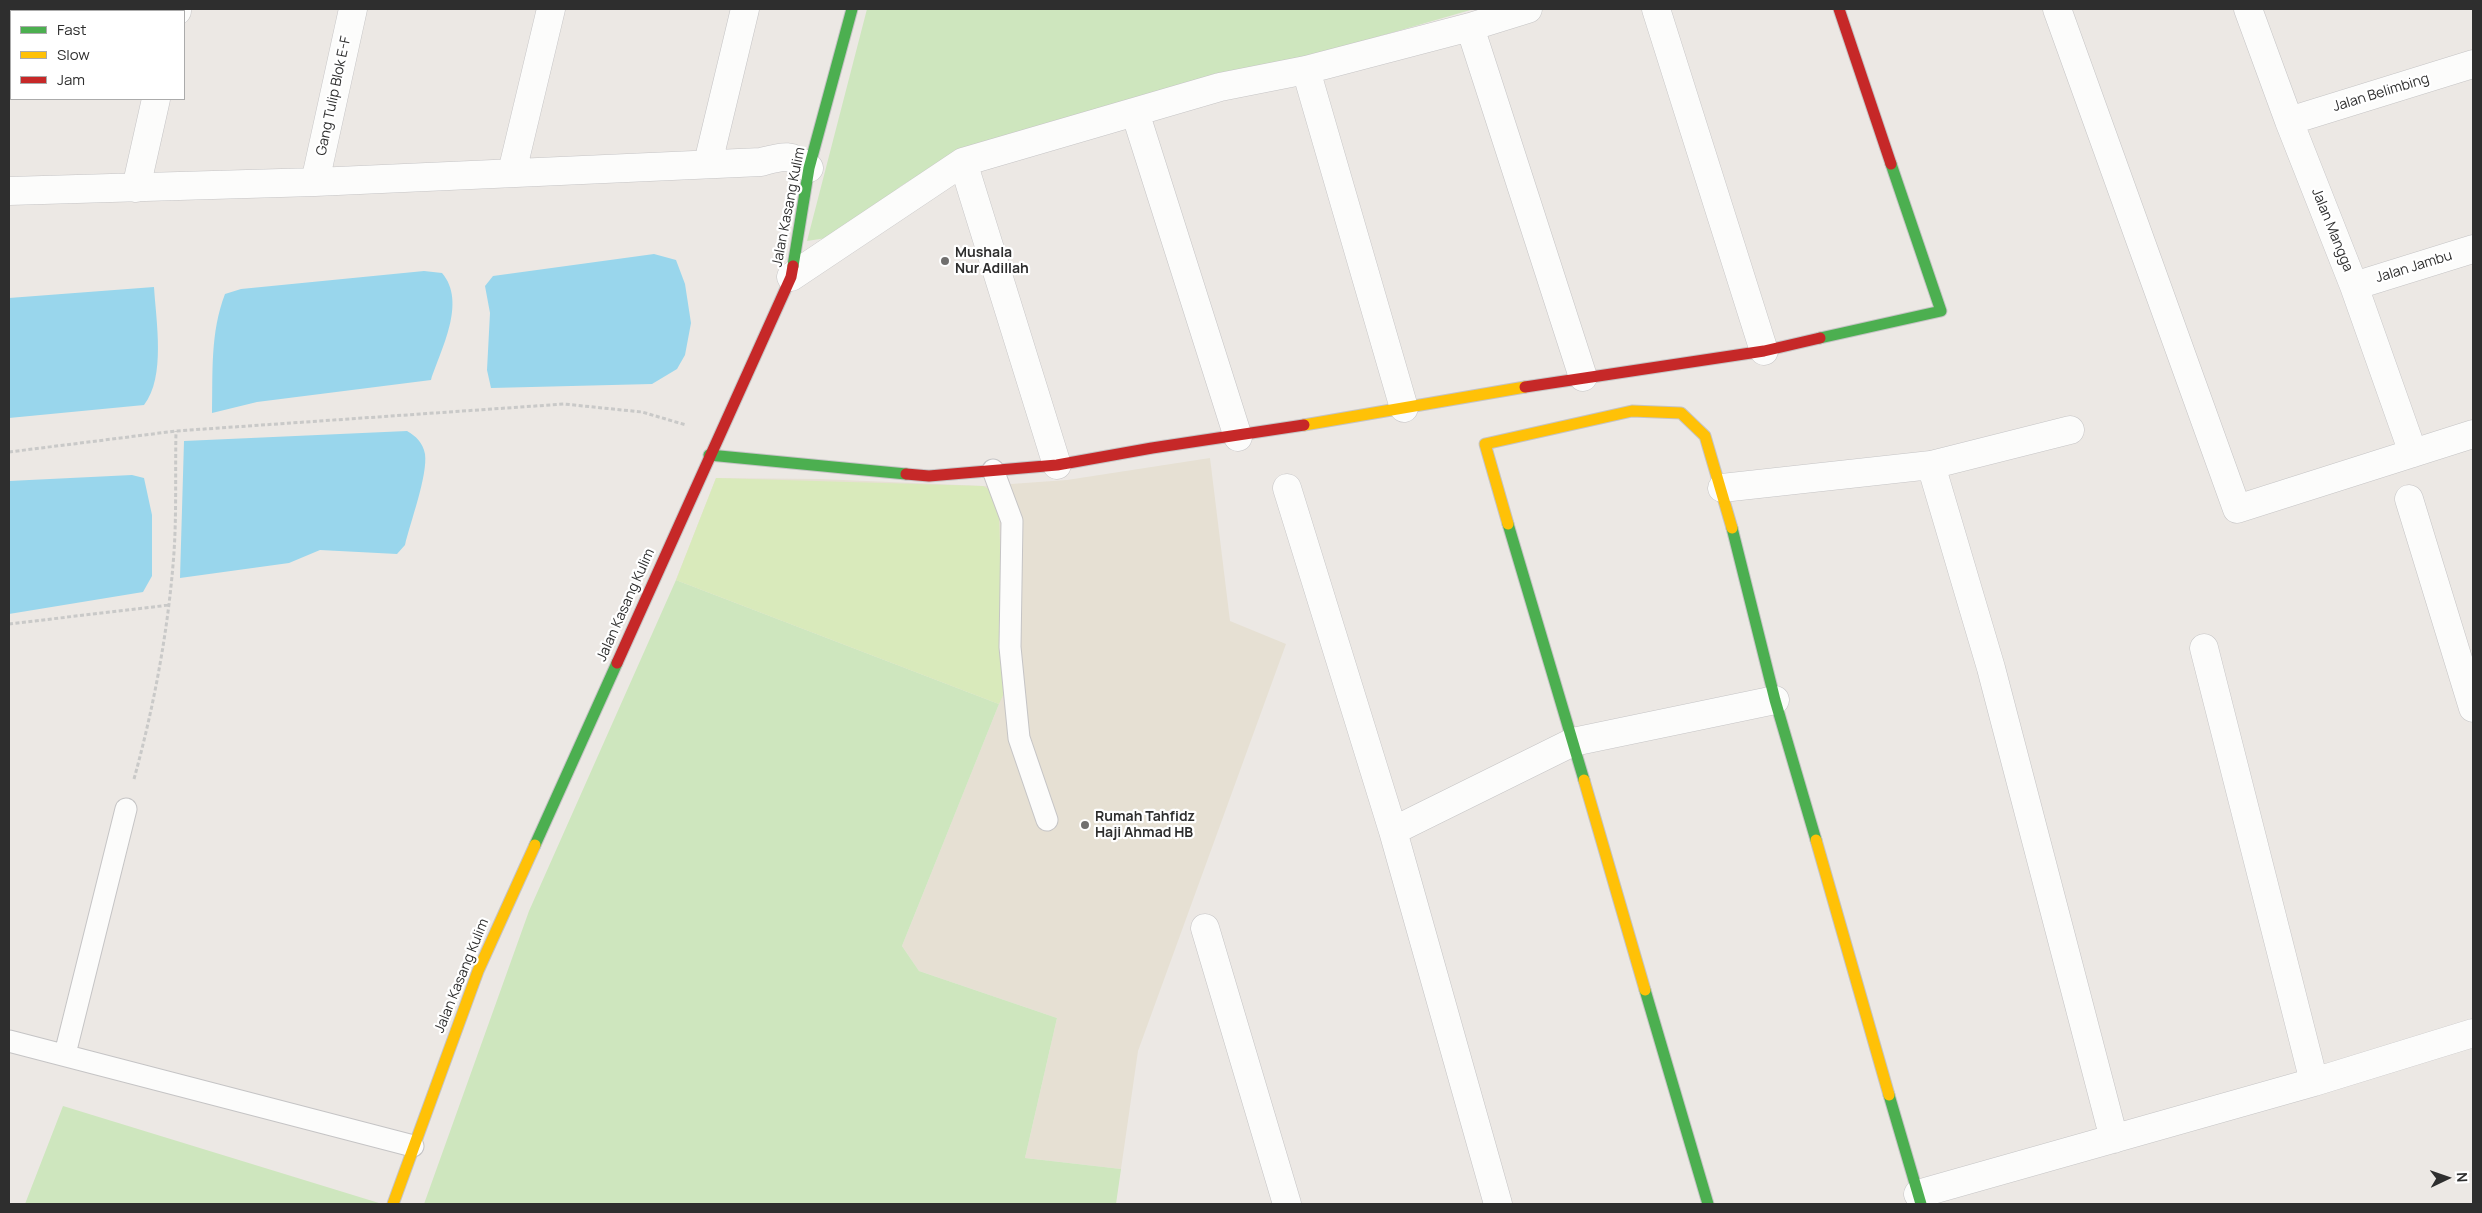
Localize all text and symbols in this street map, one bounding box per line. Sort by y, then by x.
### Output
legend [10,10,185,100]
text: Fast [57,19,86,40]
street label: Gang Tulip Blok E-F [313,35,355,157]
text: Slow [57,44,90,65]
text: Jam [57,69,85,90]
street label: Jalan Belimbing [2331,70,2431,116]
street label: Jalan Kasang Kulim [769,146,809,268]
street label: Jalan Mangga [2308,186,2356,274]
place label: Mushala Nur Adillah [955,245,1029,278]
street label: Jalan Jambu [2374,247,2454,287]
marker: Mushala Nur Adillah [939,255,951,267]
street label: Jalan Kasang Kulim [594,546,658,664]
place label: Rumah Tahfidz Haji Ahmad HB [1095,809,1195,842]
marker: Rumah Tahfidz Haji Ahmad HB [1079,819,1091,831]
street label: Jalan Kasang Kulim [431,916,493,1036]
north arrow [2422,1153,2472,1203]
text: N [2453,1172,2472,1183]

